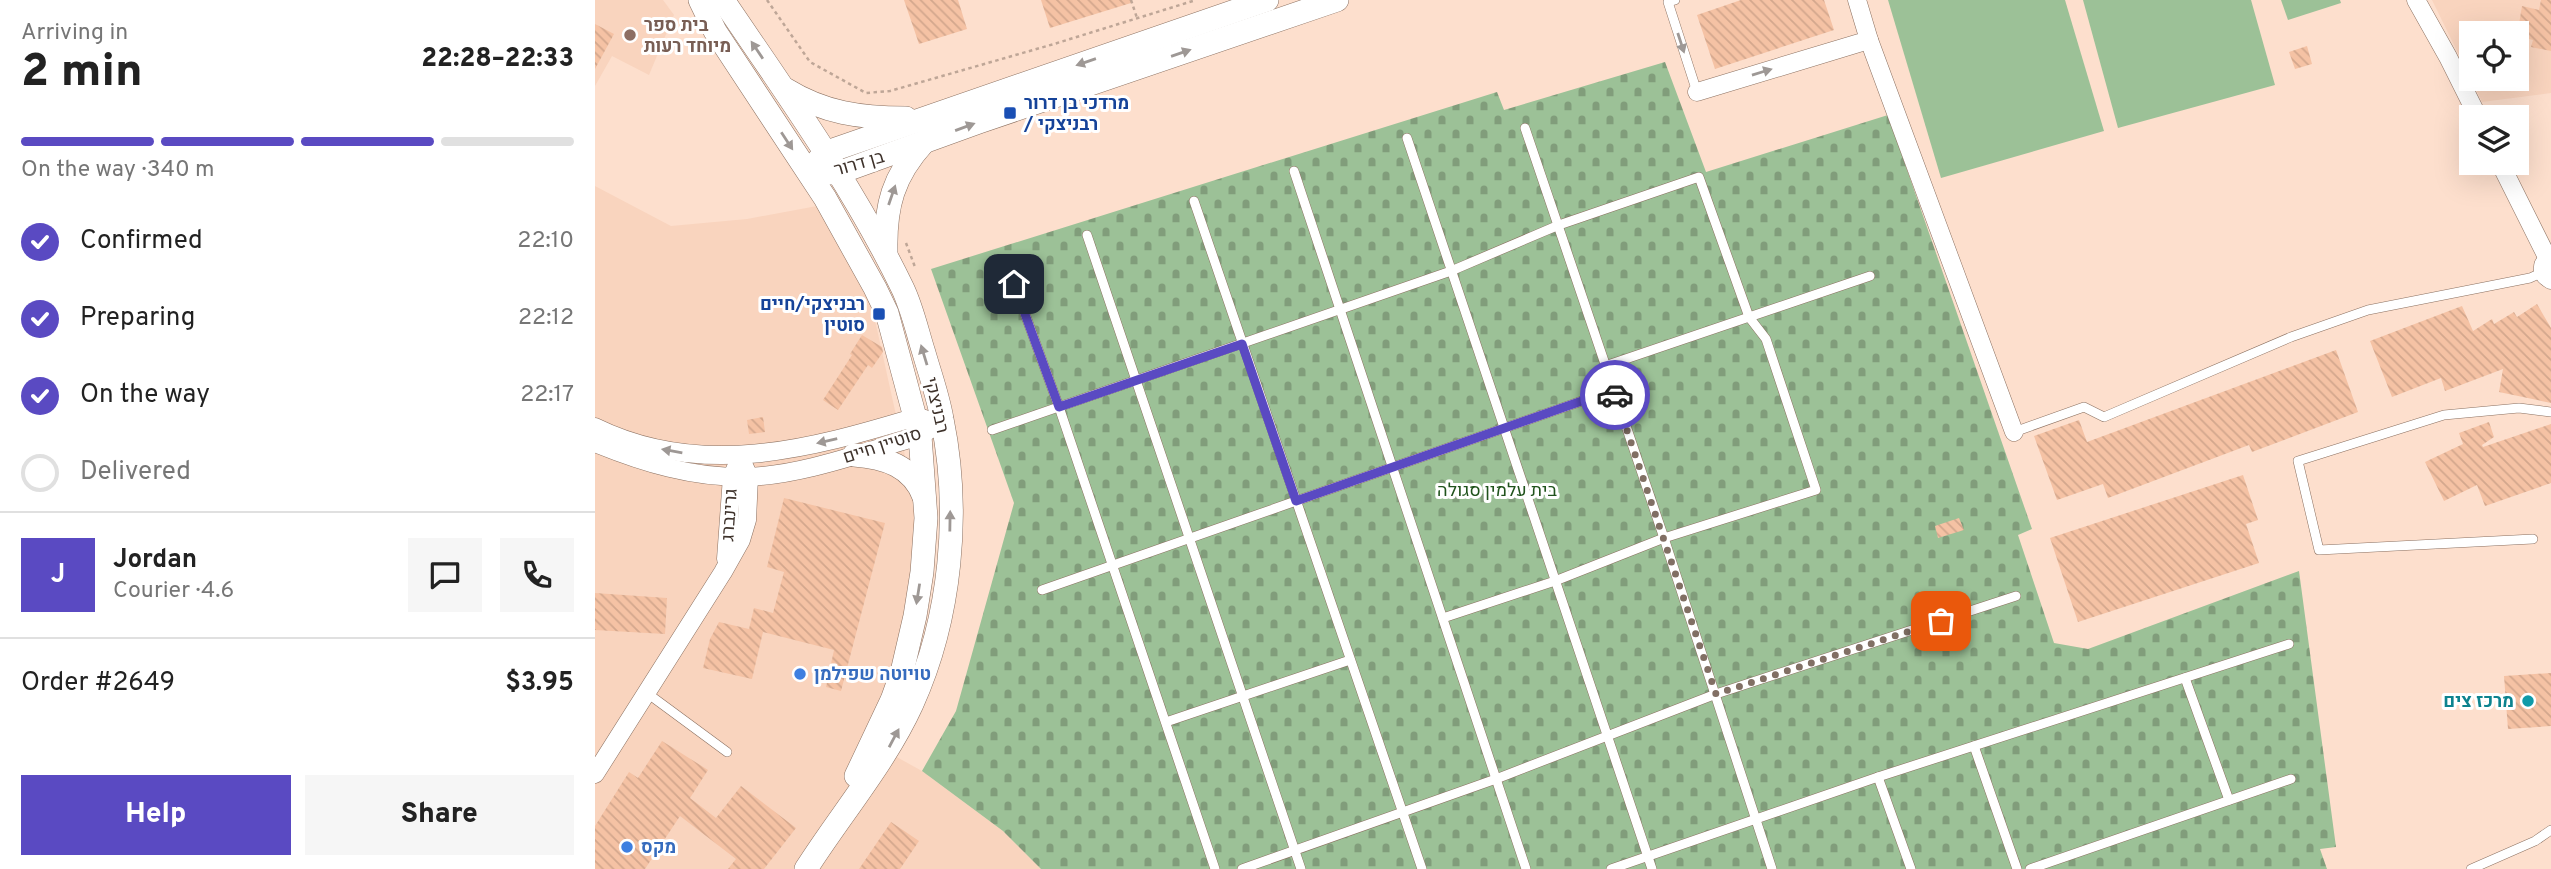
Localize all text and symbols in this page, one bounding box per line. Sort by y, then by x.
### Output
place label: בית ספר מיוחד רעות [644,15,731,59]
text: Arriving in [21,19,128,48]
map controls [2459,21,2529,175]
button: locate [2459,21,2529,91]
marker: בית ספר מיוחד רעות [622,27,638,43]
one-way arrow [1677,33,1687,54]
one-way arrow [750,40,763,60]
text: 22:28–22:33 [421,43,574,76]
text: 2 min [21,44,143,103]
one-way arrow [1170,47,1191,58]
one-way arrow [1076,57,1097,68]
one-way arrow [1752,67,1773,77]
place label: מרדכי בן דרור / רבניצקי [1023,93,1129,137]
marker: מרדכי בן דרור / רבניצקי [1002,105,1018,121]
button: layers [2459,105,2529,175]
one-way arrow [955,121,976,132]
one-way arrow [780,132,793,151]
street label: בן דרור [832,146,888,183]
text: On the way · 340 m [21,156,215,185]
one-way arrow [887,185,898,206]
icon: check [21,223,59,261]
text: Confirmed [80,225,203,258]
text: 22:10 [517,227,574,256]
pin [984,254,1044,314]
icon: home [995,265,1033,303]
place label: רבניצקי/חיים סוטין [760,294,865,338]
icon: check [21,300,59,338]
text: Preparing [80,302,195,335]
text: 22:12 [518,304,574,333]
marker: רבניצקי/חיים סוטין [871,306,887,322]
one-way arrow [919,344,929,365]
courier [1580,360,1650,430]
street label: רבניצקי [918,375,953,436]
icon: car [1596,376,1634,414]
icon: check [21,377,59,415]
text: On the way [80,379,210,412]
text: 22:17 [520,381,574,410]
street label: סוטיין חיים [840,423,925,470]
one-way arrow [816,436,838,447]
one-way arrow [661,445,683,456]
text: Delivered [80,456,191,489]
park label: בית עלמין סגולה [1437,480,1557,503]
street label: גרינברג [717,488,744,542]
one-way arrow [944,510,956,532]
button: chat [408,538,482,612]
button: phone [500,538,574,612]
text: Jordan [113,544,197,577]
text: J [51,559,65,592]
text: Courier · 4.6 [113,577,234,606]
one-way arrow [912,583,923,605]
pin [1911,591,1971,651]
icon: bag [1922,602,1960,640]
place label: טויוטה שפילמן [814,664,931,687]
marker: טויוטה שפילמן [792,666,808,682]
text: Order #2649 [21,667,175,700]
text: $3.95 [505,667,574,700]
place label: מרכז צים [2443,691,2514,714]
marker: מרכז צים [2520,693,2536,709]
one-way arrow [887,728,899,748]
button: Help [21,775,291,855]
button: Share [305,775,574,855]
place label: מקס [641,837,676,860]
marker: מקס [619,839,635,855]

